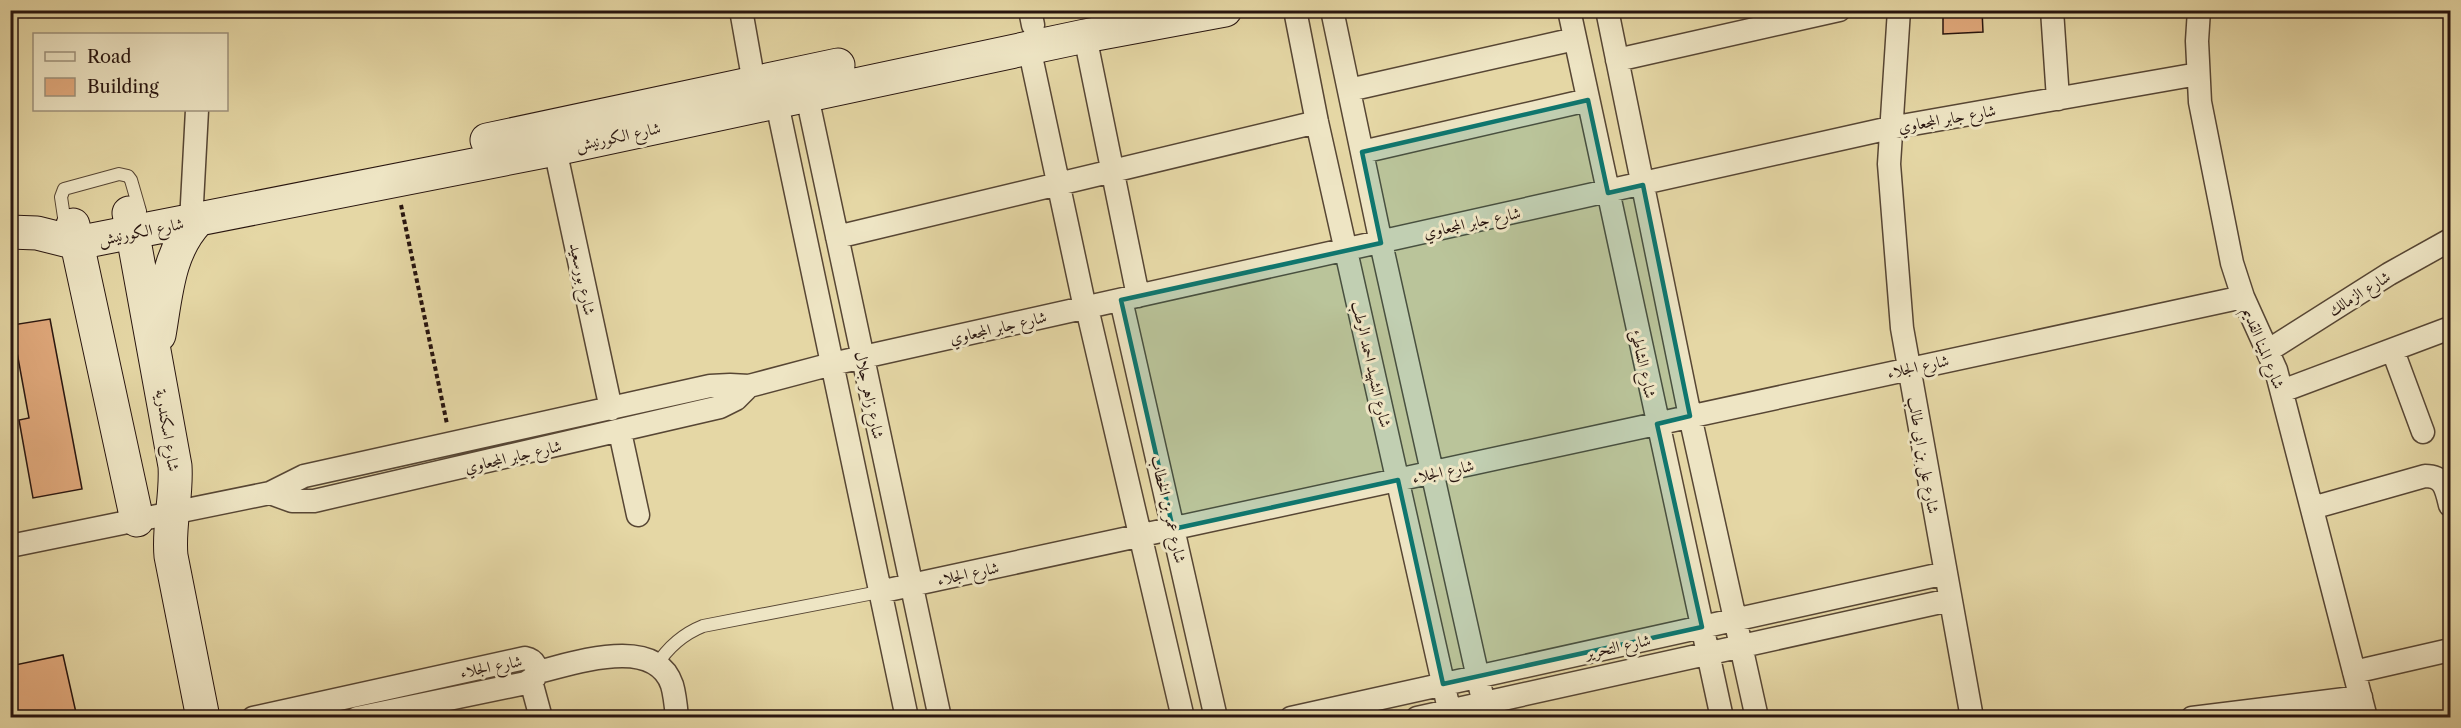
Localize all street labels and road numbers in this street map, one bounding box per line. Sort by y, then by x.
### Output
street label: شارع جابر المجعاوي [1897,100,1998,140]
street label: شارع الكورنيش [574,117,663,159]
street label: شارع جابر المجعاوي [1421,202,1523,246]
street label: شارع الكورنيش [97,213,186,253]
street label: شارع بورسعيد [562,241,600,318]
street label: شارع الزمالك [2324,266,2396,323]
street label: شارع الشهيد احمد الرطب [1344,299,1396,430]
street label: شارع المينا القديم [2234,304,2289,394]
street label: شارع جابر المجعاوي [948,306,1049,352]
street label: شارع الشاطئ [1623,328,1661,401]
street label: شارع زاهر جلال [847,349,889,442]
street label: شارع الجلاء [1885,350,1952,386]
street label: شارع اسكندرية [148,388,184,473]
street label: شارع على بن ابى طالب [1900,395,1944,516]
street label: شارع جابر المجعاوي [463,435,564,481]
street label: شارع عمر بن الخطاب [1143,453,1191,566]
street label: شارع الجلاء [1410,455,1477,491]
street label: شارع الجلاء [935,557,1002,593]
street label: شارع التحرير [1581,629,1653,667]
street label: شارع الجلاء [458,650,524,686]

